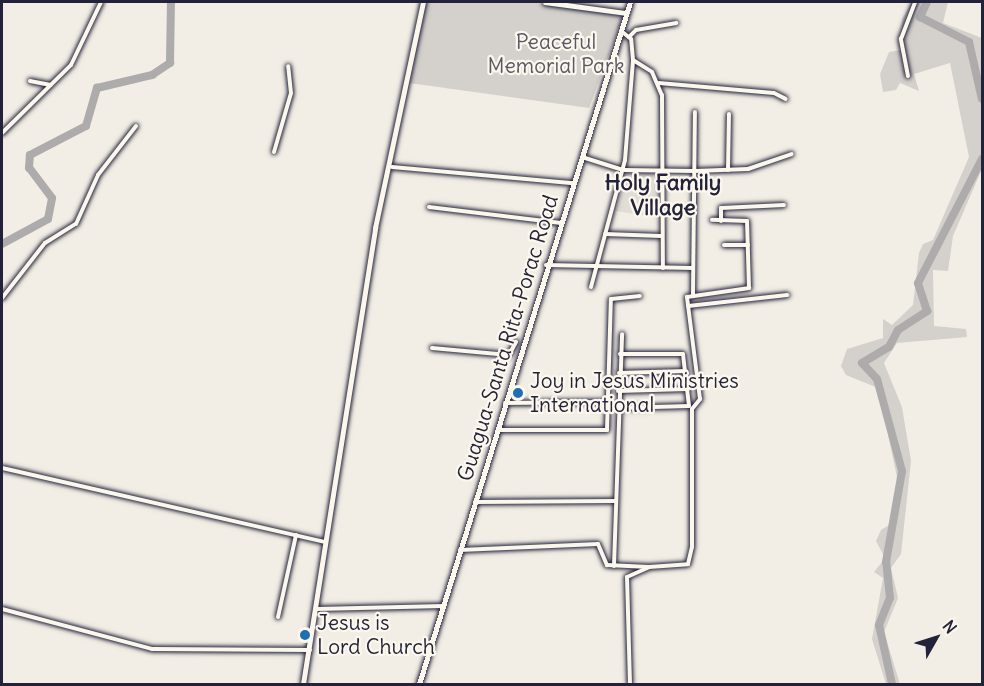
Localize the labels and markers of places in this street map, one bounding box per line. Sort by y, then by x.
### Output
place label: Joy in Jesus Ministries International [530,368,739,418]
marker: Joy in Jesus Ministries International [511,386,525,400]
place label: Jesus is Lord Church [317,610,435,660]
marker: Jesus is Lord Church [298,628,312,642]

